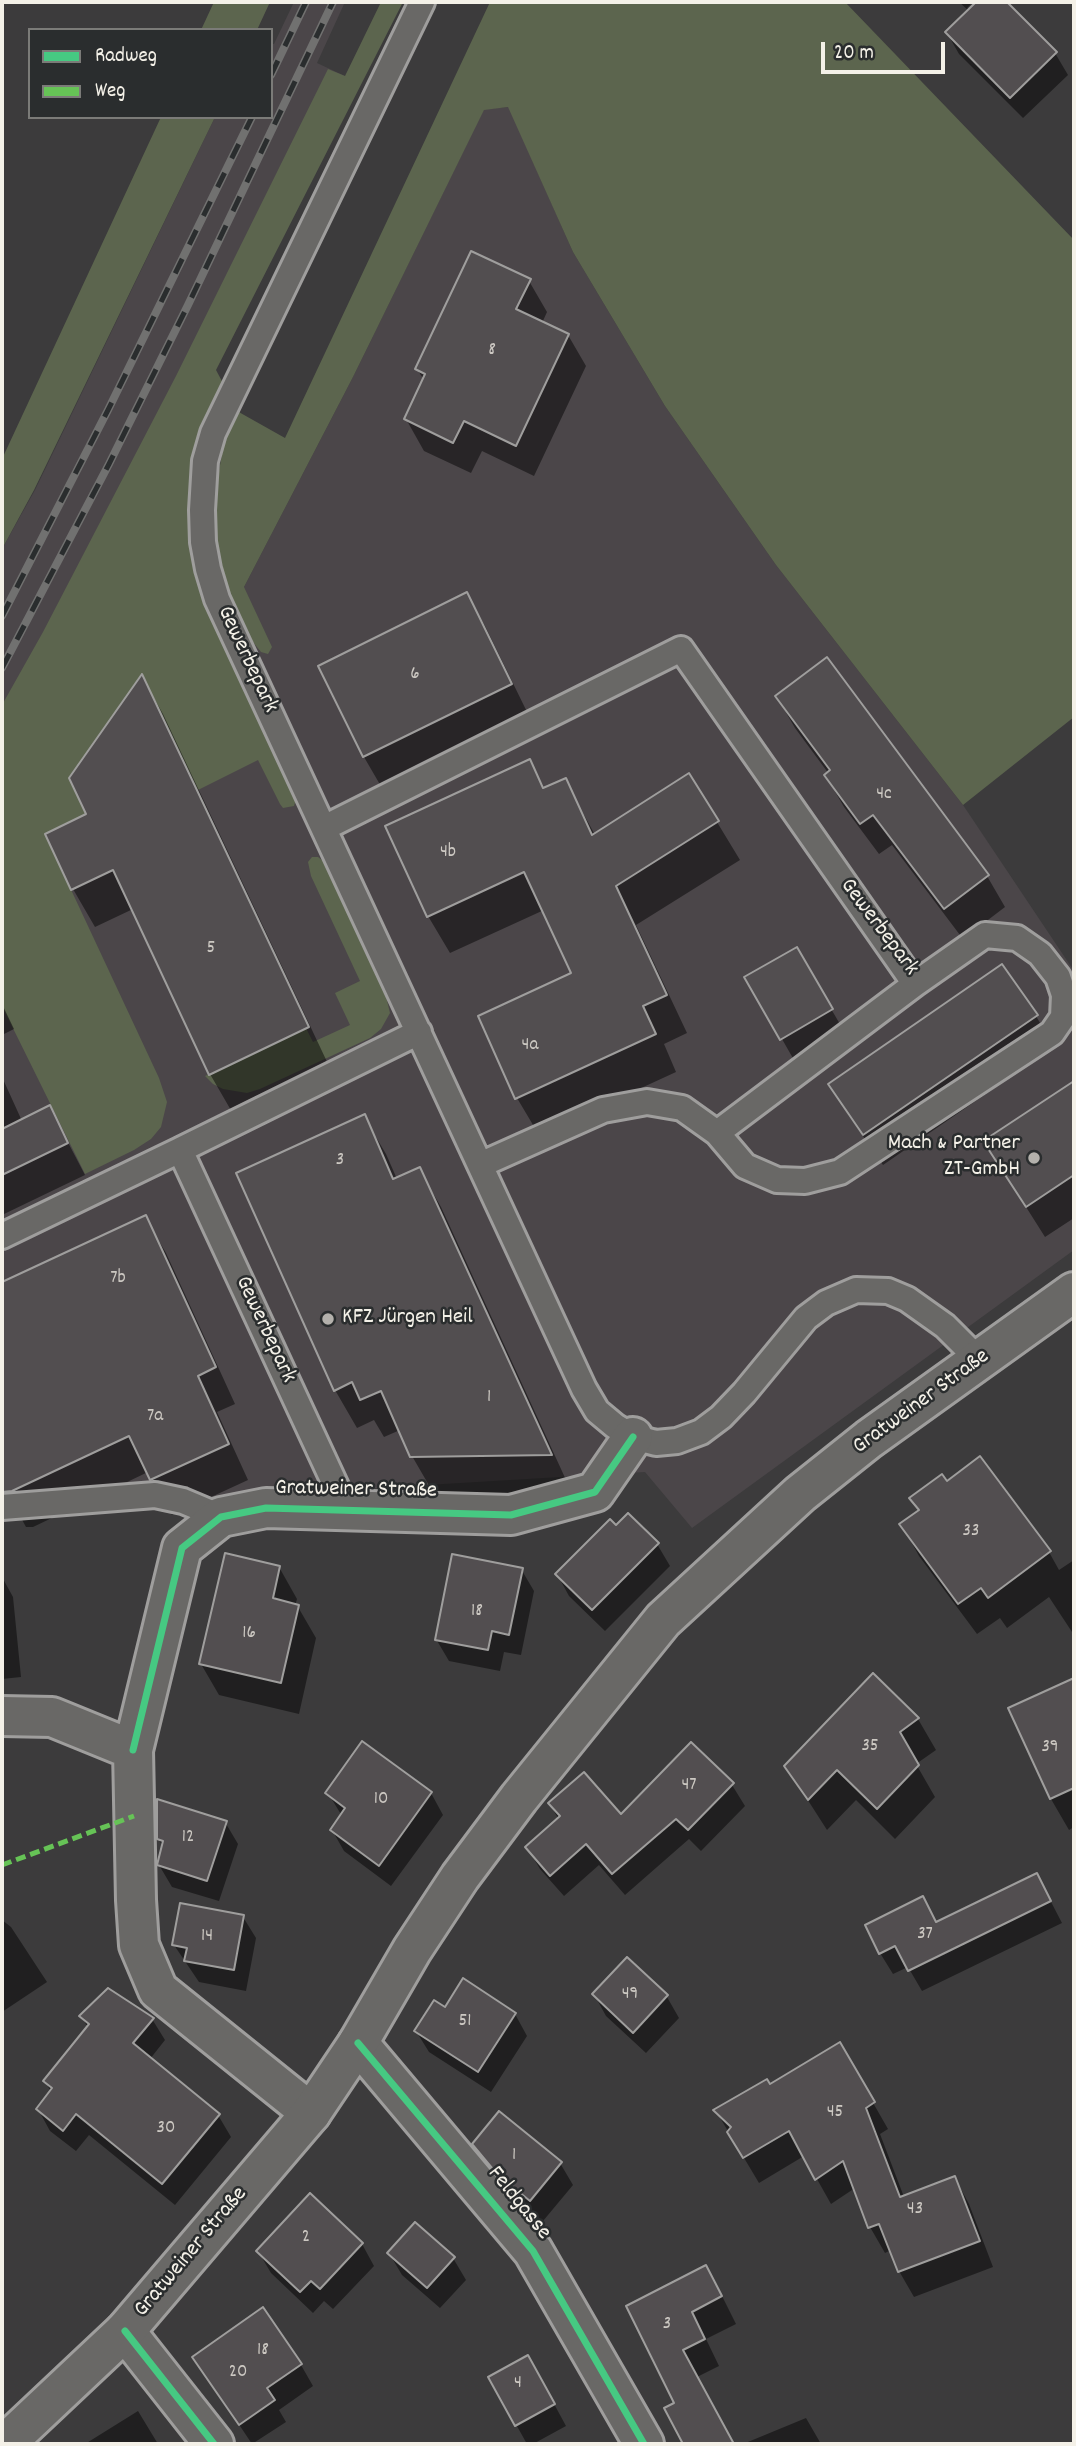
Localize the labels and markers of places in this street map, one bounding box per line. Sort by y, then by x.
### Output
place label: Mach & Partner ZT-GmbH [888,1131,1020,1185]
marker: Mach & Partner ZT-GmbH [1026,1150,1042,1166]
place label: KFZ Jürgen Heil [342,1305,473,1333]
marker: KFZ Jürgen Heil [320,1311,336,1327]

